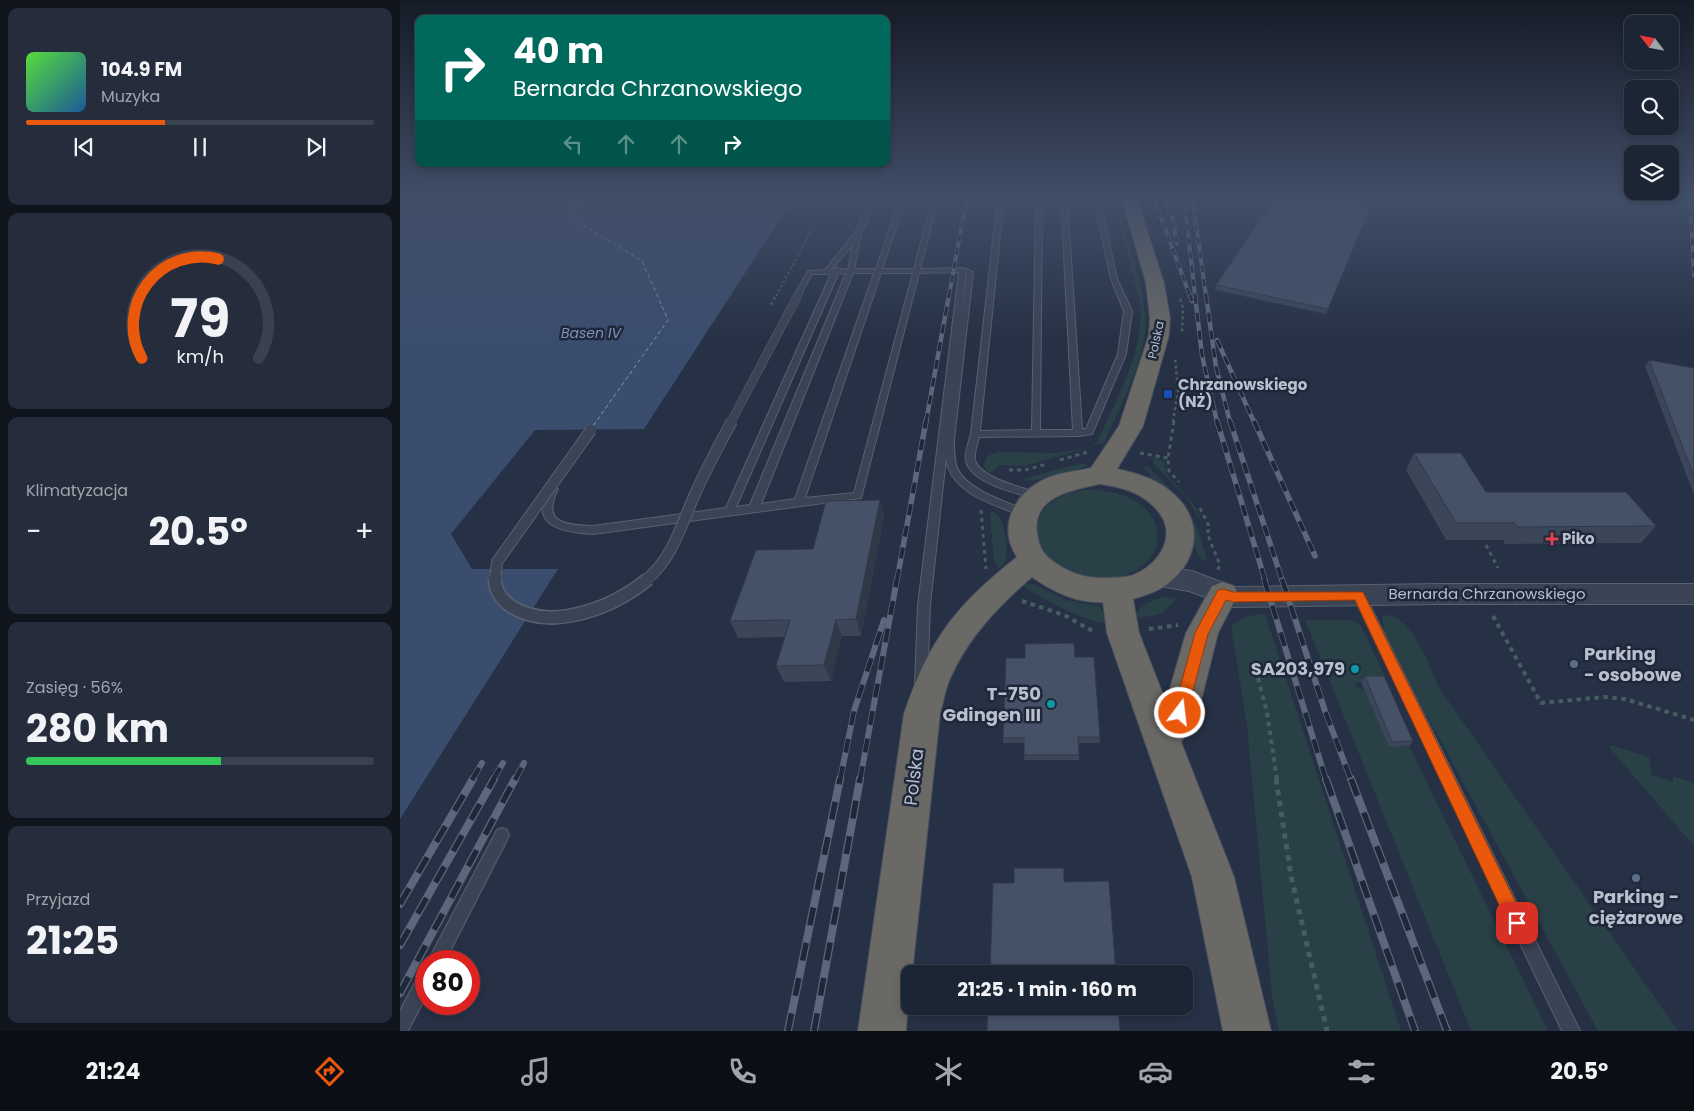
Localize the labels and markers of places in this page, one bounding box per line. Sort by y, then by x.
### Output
place label: Chrzanowskiego (NŻ) [1178,374,1308,412]
marker: Chrzanowskiego (NŻ) [1162,388,1174,400]
place label: Piko [1562,528,1595,549]
marker: Piko [1546,533,1558,545]
place label: Parking - osobowe [1584,641,1682,687]
place label: SA203,979 [1251,656,1345,681]
marker: Parking - osobowe [1568,658,1580,670]
marker: SA203,979 [1349,663,1361,675]
place label: T-750 Gdingen III [942,681,1041,727]
marker: T-750 Gdingen III [1045,698,1057,710]
marker: Parking - ciężarowe [1630,872,1642,884]
place label: Parking - ciężarowe [1589,884,1683,930]
pin [1496,902,1538,944]

